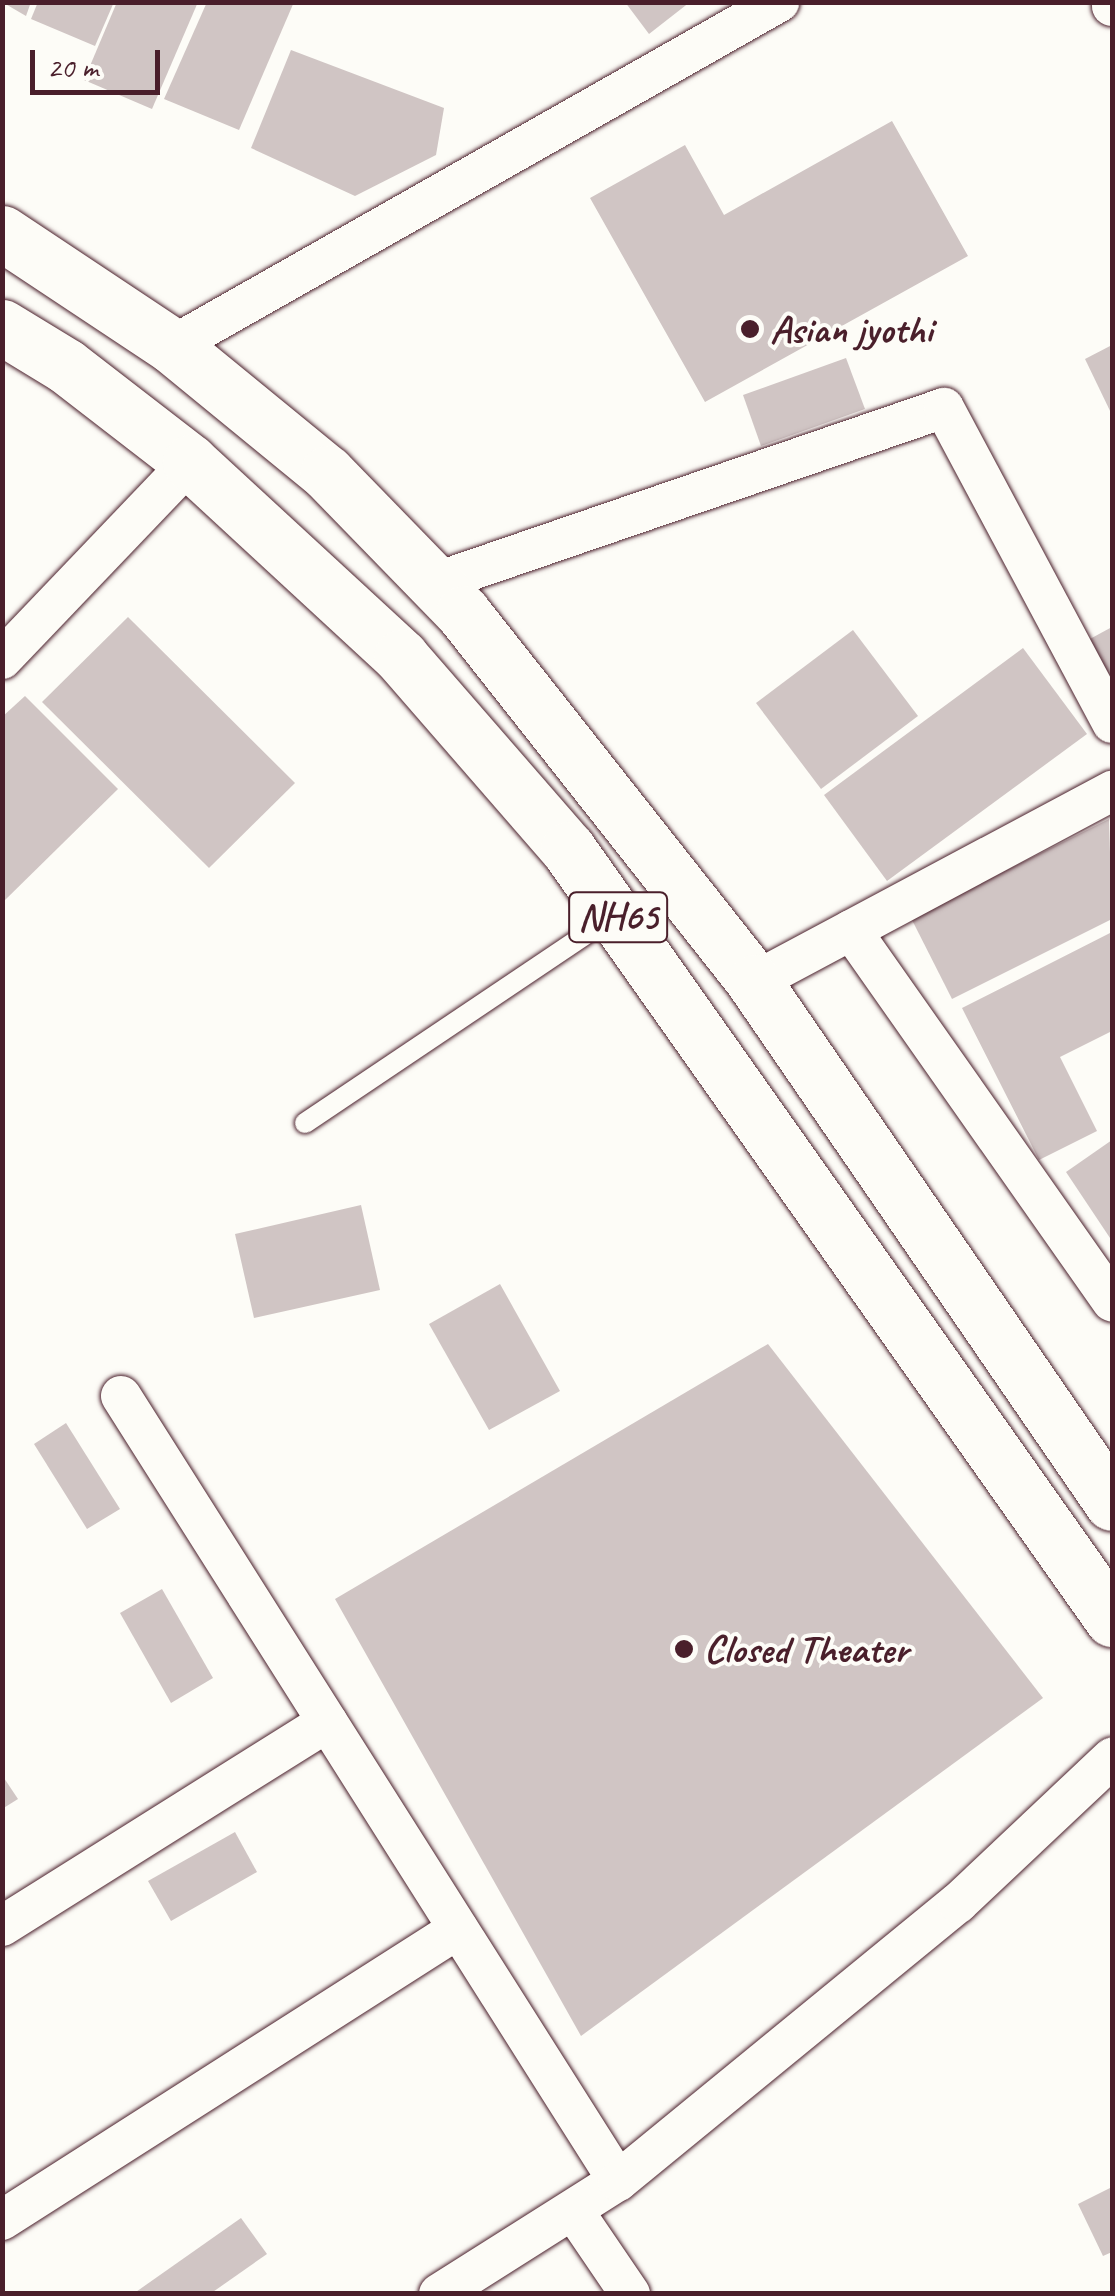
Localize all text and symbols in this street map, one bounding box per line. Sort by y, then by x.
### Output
scale bar [35,30,165,92]
text: 20 m [47,48,98,86]
place label: Asian jyothi [770,305,933,353]
marker: Asian jyothi [739,318,761,340]
road number: NH65 [568,884,668,950]
place label: Closed Theater [704,1625,907,1673]
marker: Closed Theater [673,1638,695,1660]

